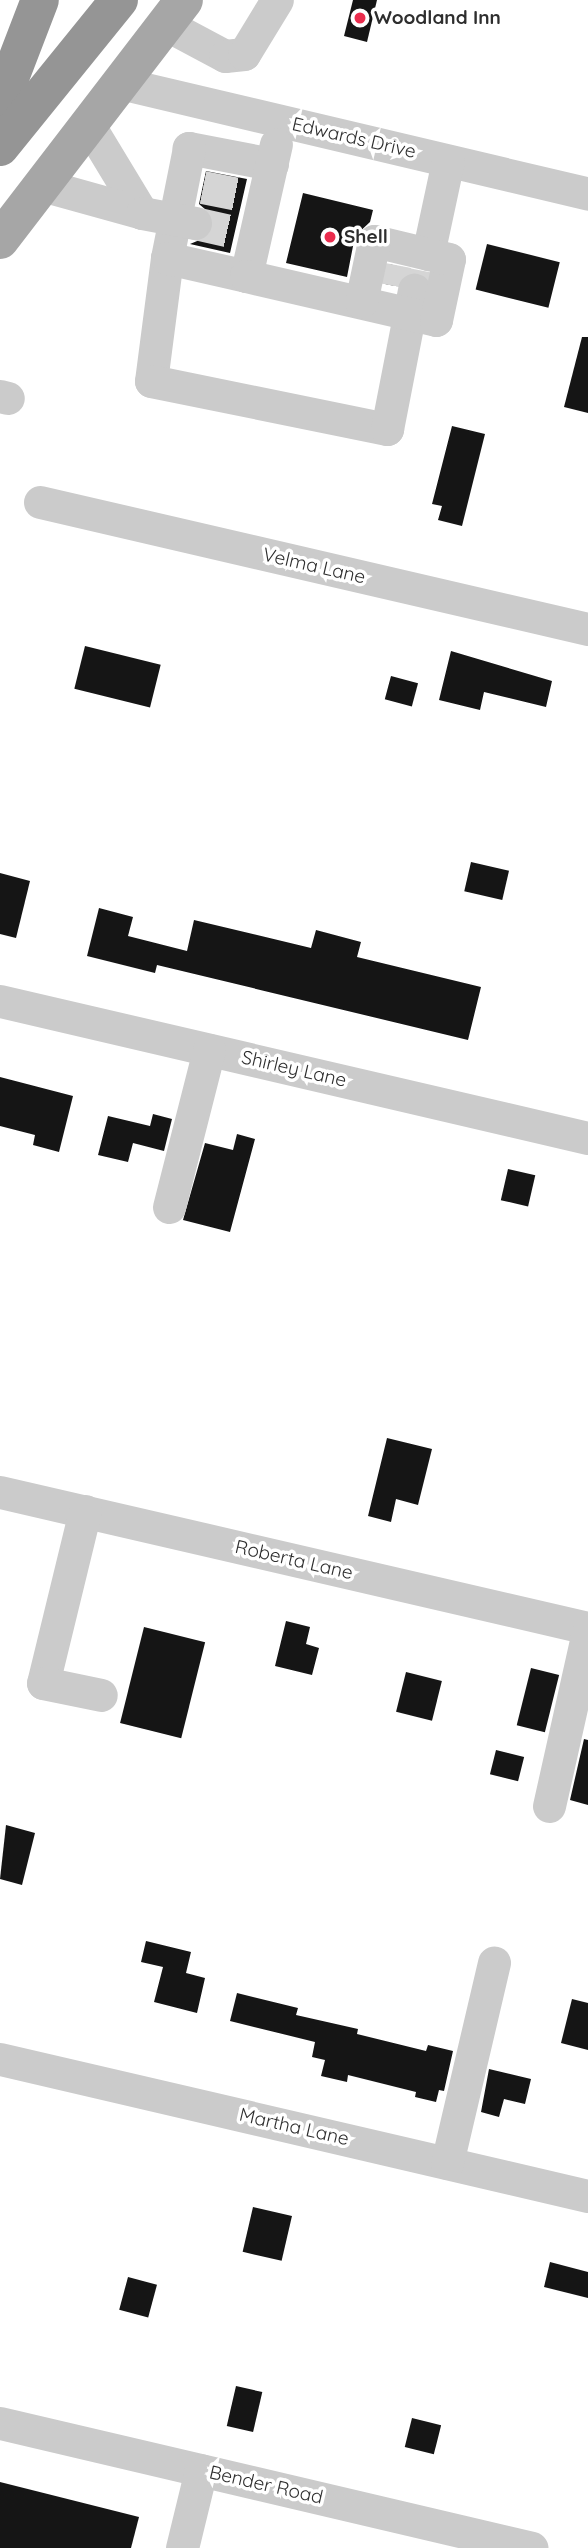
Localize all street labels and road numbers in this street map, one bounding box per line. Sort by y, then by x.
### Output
street label: Edwards Drive [290,113,418,163]
street label: Velma Lane [260,543,368,589]
street label: Shirley Lane [239,1046,349,1092]
street label: Roberta Lane [233,1535,355,1585]
street label: Martha Lane [237,2103,351,2151]
street label: Bender Road [207,2461,325,2509]

